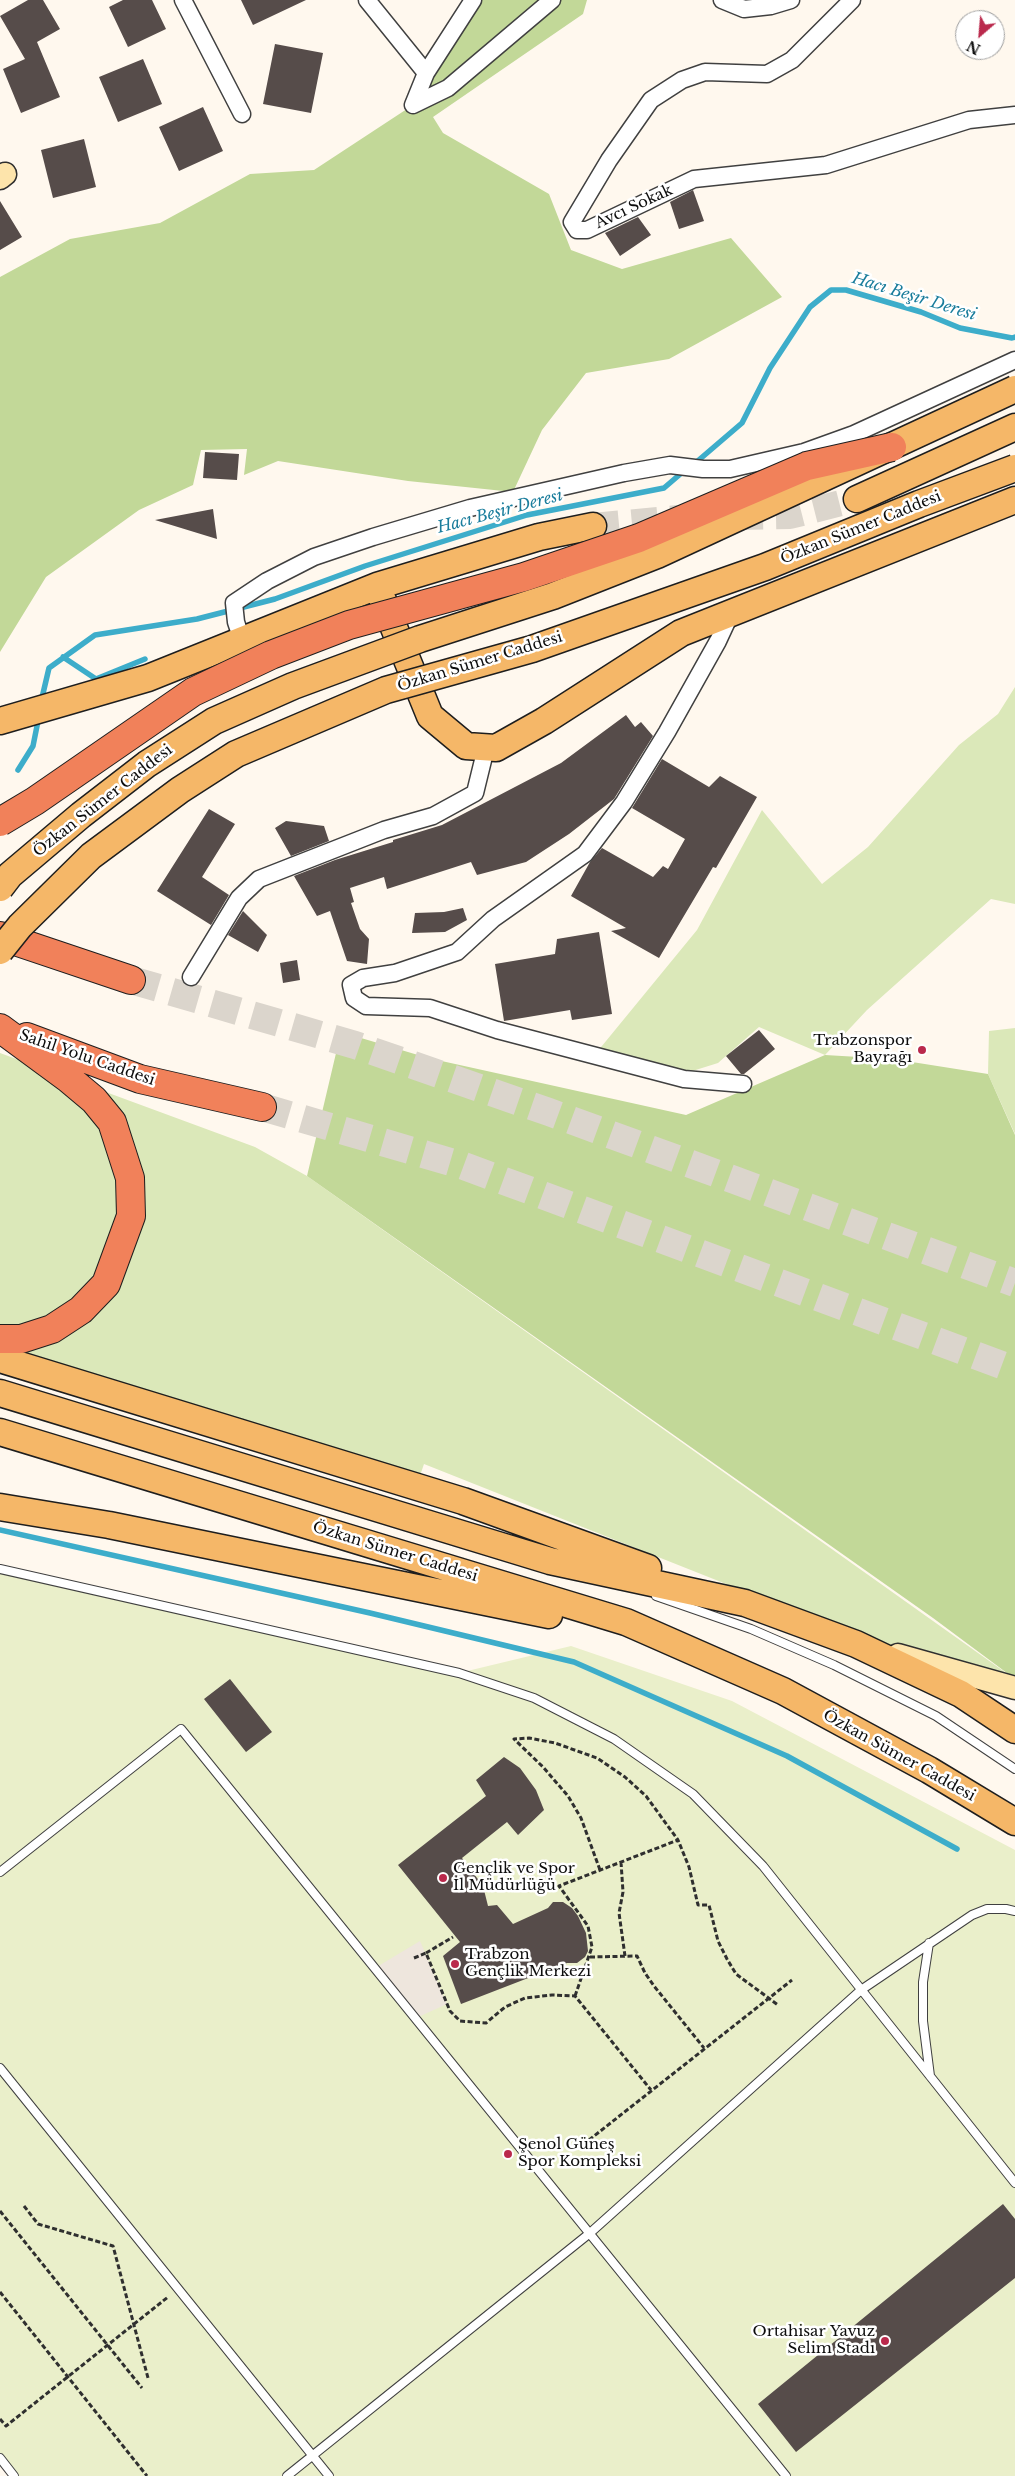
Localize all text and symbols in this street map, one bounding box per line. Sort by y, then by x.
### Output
north arrow [955,10,1005,60]
text: N [964,36,984,58]
street label: Avcı Sokak [592,181,676,233]
water label: Hacı Beşir Deresi [849,269,979,325]
water label: Hacı Beşir Deresi [435,486,565,538]
street label: Özkan Sümer Caddesi [778,488,944,568]
street label: Özkan Sümer Caddesi [395,628,565,696]
street label: Özkan Sümer Caddesi [30,741,176,861]
street label: Sahil Yolu Caddesi [17,1026,157,1090]
place label: Trabzonspor Bayrağı [813,1032,912,1067]
marker: Trabzonspor Bayrağı [916,1044,928,1056]
street label: Özkan Sümer Caddesi [310,1518,480,1586]
street label: Özkan Sümer Caddesi [820,1707,978,1805]
place label: Gençlik ve Spor İl Müdürlüğü [453,1860,575,1895]
marker: Gençlik ve Spor İl Müdürlüğü [437,1872,449,1884]
place label: Trabzon Gençlik Merkezi [465,1946,591,1981]
marker: Trabzon Gençlik Merkezi [449,1958,461,1970]
place label: Şenol Güneş Spor Kompleksi [518,2136,641,2171]
marker: Şenol Güneş Spor Kompleksi [502,2148,514,2160]
place label: Ortahisar Yavuz Selim Stadı [753,2323,875,2358]
marker: Ortahisar Yavuz Selim Stadı [879,2335,891,2347]

